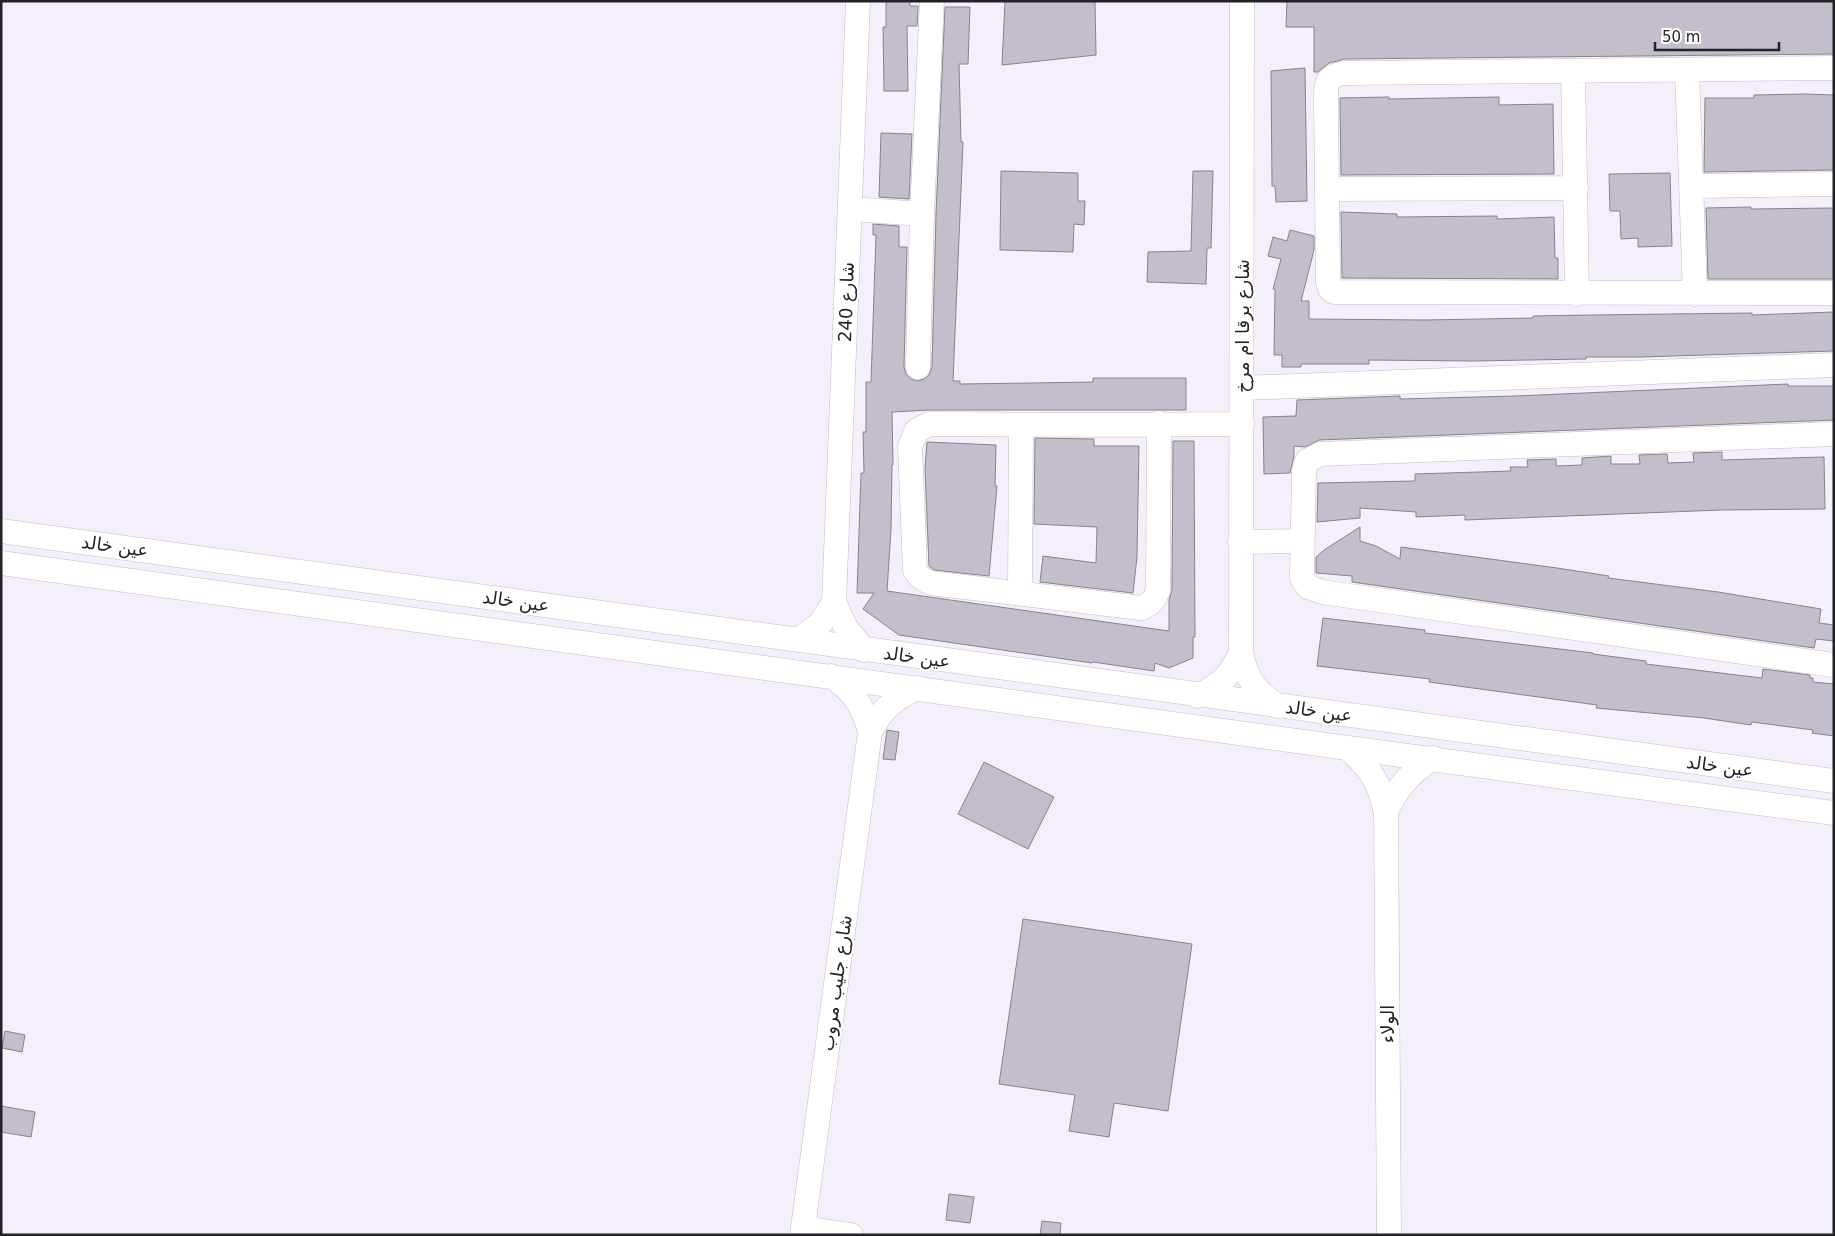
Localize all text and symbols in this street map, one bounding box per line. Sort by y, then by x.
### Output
scale bar [1655,20,1779,52]
text: 50 m [1662,28,1700,46]
street label: شارع برقا ام مرخ [1232,259,1254,393]
street label: شارع 240 [834,262,859,342]
street label: عين خالد [80,531,150,562]
street label: عين خالد [481,586,551,617]
street label: عين خالد [882,642,952,673]
street label: عين خالد [1284,696,1354,727]
street label: عين خالد [1685,751,1755,782]
street label: شارع جليب مروب [816,914,857,1052]
street label: الولاء [1377,1005,1399,1043]

